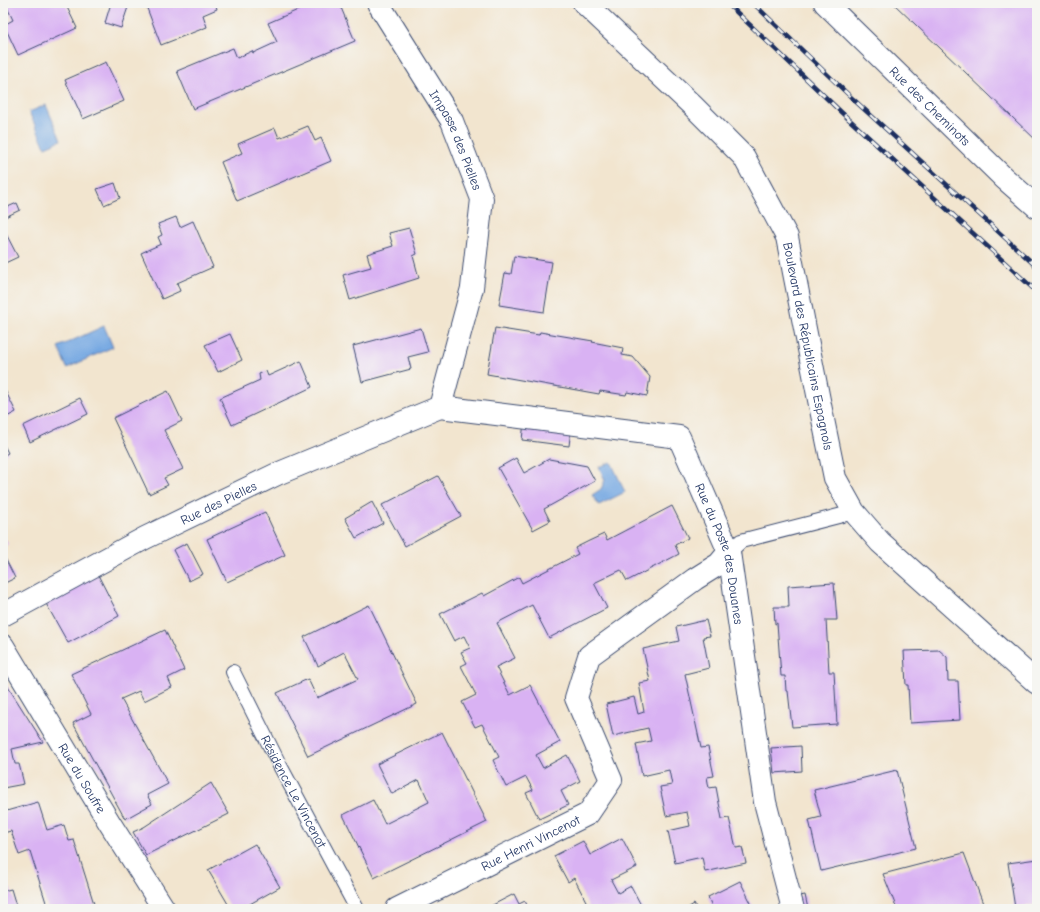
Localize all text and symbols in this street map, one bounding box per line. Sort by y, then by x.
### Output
street label: Rue des Cheminots [887,63,974,148]
street label: Impasse des Pielles [427,87,485,192]
street label: Boulevard des Républicains Espagnols [781,241,837,451]
street label: Rue des Pielles [178,478,259,527]
street label: Rue du Poste des Douanes [693,481,747,625]
street label: Résidence Le Vincenot [258,733,331,851]
street label: Rue du Soufre [56,740,109,816]
street label: Rue Henri Vincenot [479,811,583,874]

